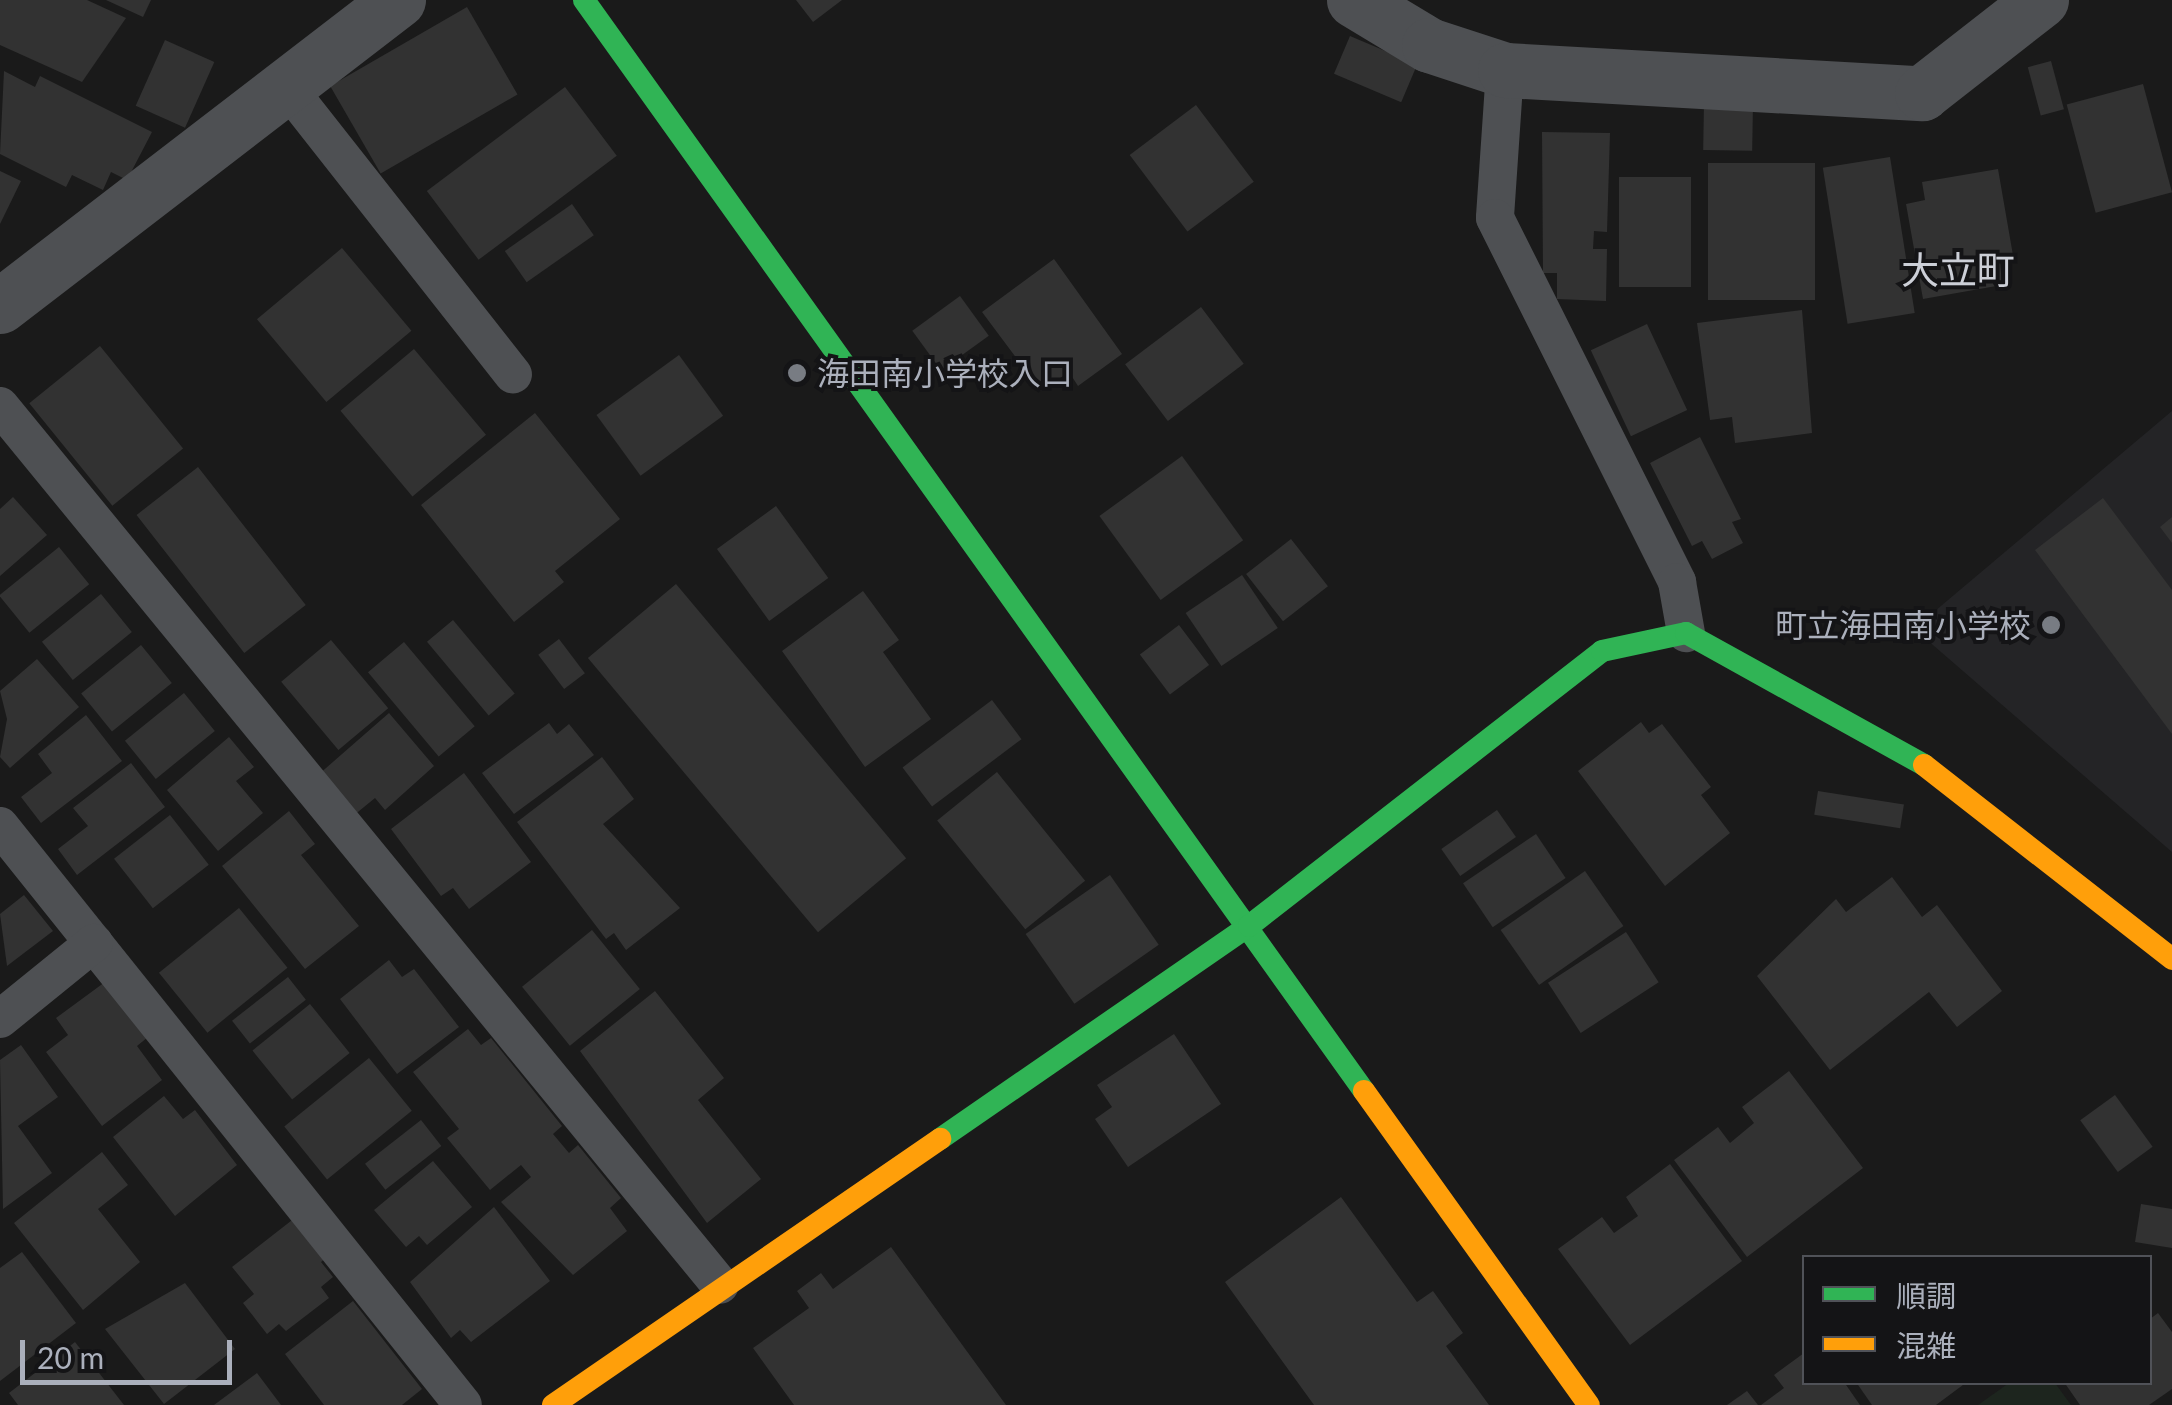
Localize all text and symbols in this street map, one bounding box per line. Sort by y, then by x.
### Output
district label: 大立町 [1901,247,2015,293]
place label: 海田南小学校入口 [817,354,1073,392]
marker: 海田南小学校入口 [786,362,808,384]
place label: 町立海田南小学校 [1775,606,2031,644]
marker: 町立海田南小学校 [2040,614,2062,636]
legend [1802,1255,2152,1385]
text: 順調 [1896,1277,1956,1313]
scale bar [25,1320,238,1382]
text: 混雑 [1896,1327,1956,1363]
text: 20 m [37,1339,104,1375]

